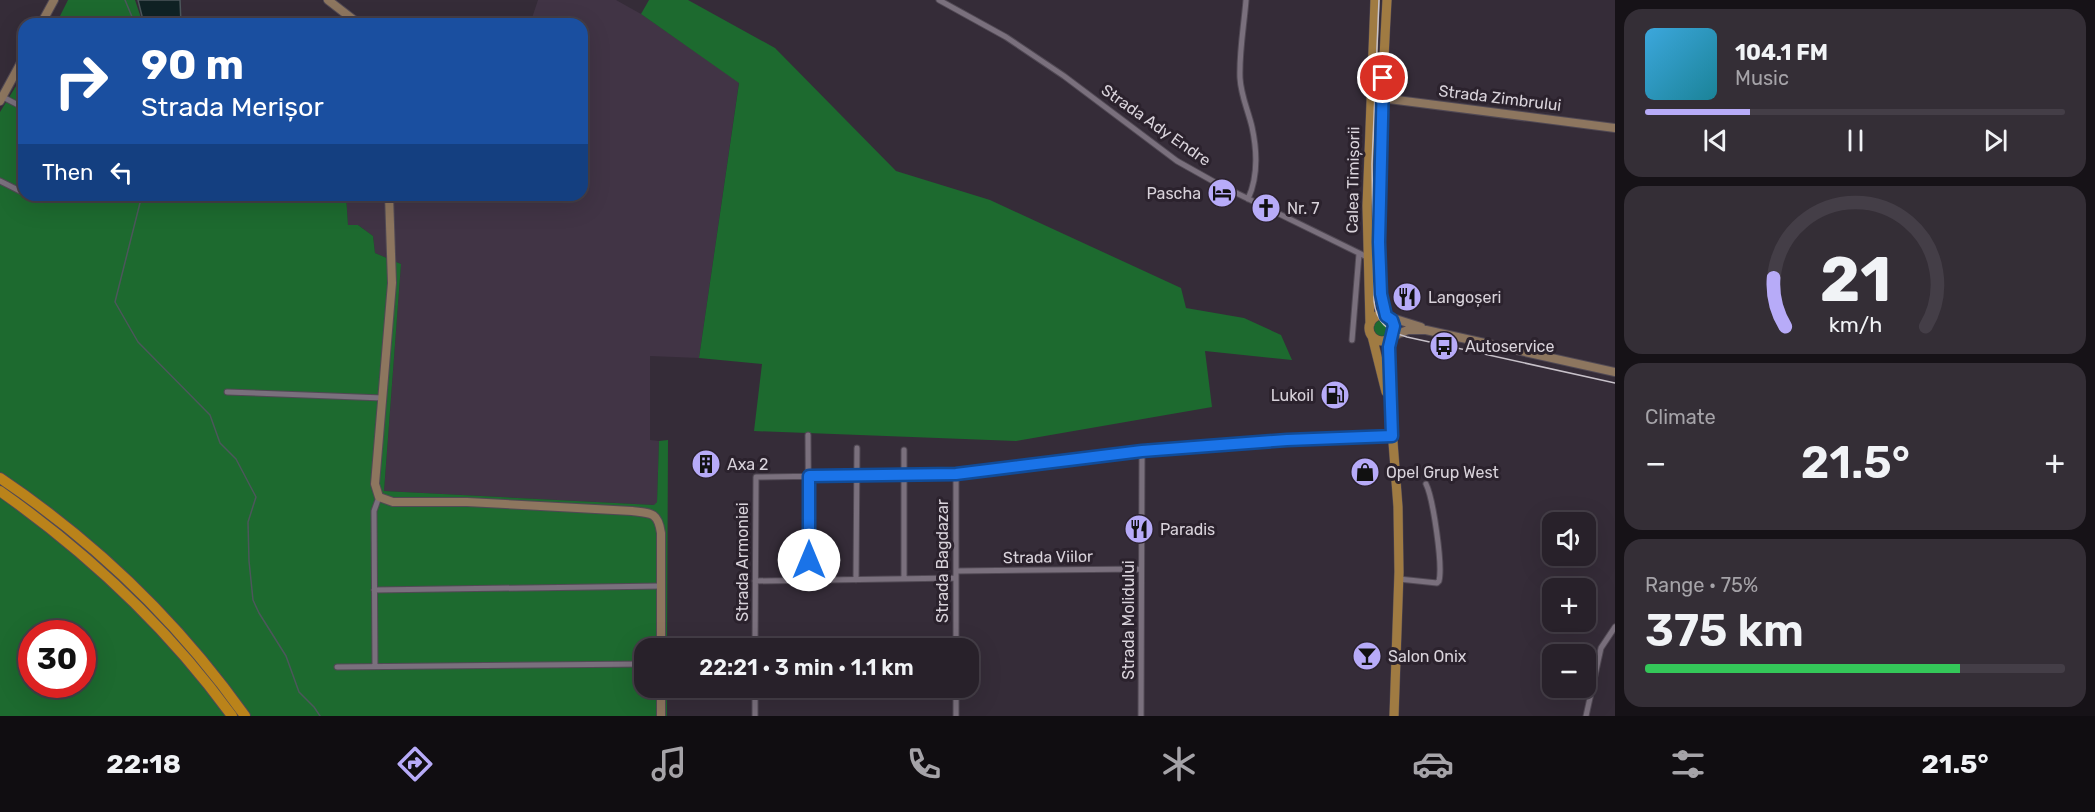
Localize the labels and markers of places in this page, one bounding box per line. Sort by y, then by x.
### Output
pin [1357,52,1408,103]
hotel icon: Pascha [1206,177,1238,209]
place label: Pascha [1146,184,1201,203]
church icon: Nr. 7 [1250,192,1282,224]
place label: Nr. 7 [1287,199,1320,218]
restaurant icon: Langoșeri [1391,281,1423,313]
place label: Langoșeri [1428,288,1501,307]
bus stop icon: Autoservice [1428,330,1460,362]
place label: Autoservice [1465,337,1554,356]
fuel station icon: Lukoil [1319,379,1351,411]
place label: Lukoil [1271,386,1314,405]
building icon: Axa 2 [690,448,722,480]
place label: Axa 2 [727,455,768,474]
shop icon: Opel Grup West [1349,456,1381,488]
place label: Opel Grup West [1386,463,1499,482]
restaurant icon: Paradis [1123,513,1155,545]
place label: Paradis [1160,520,1215,539]
bar icon: Salon Onix [1351,640,1383,672]
place label: Salon Onix [1388,647,1467,666]

